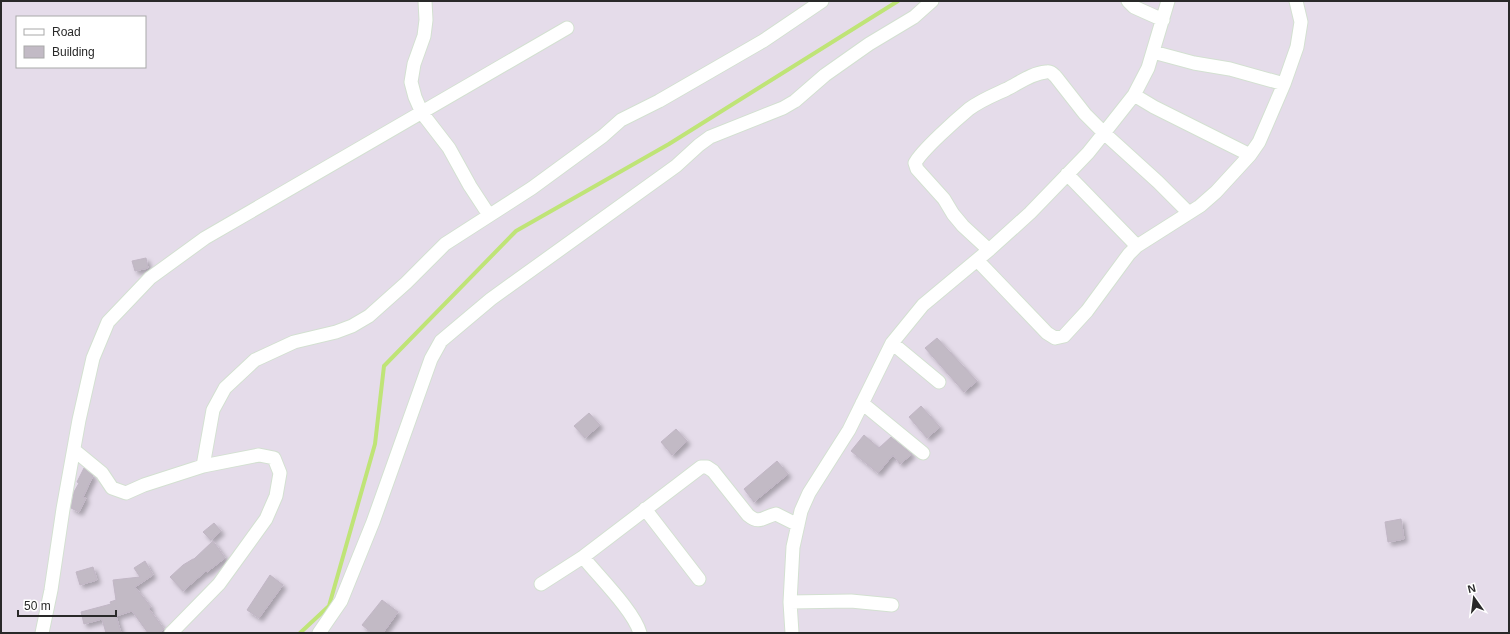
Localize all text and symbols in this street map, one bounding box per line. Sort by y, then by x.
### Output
legend [16,16,146,68]
text: Road [52,25,81,39]
text: Building [52,45,95,59]
north arrow [1454,578,1494,618]
text: N [1466,582,1477,595]
scale bar [18,592,116,618]
text: 50 m [24,599,51,613]

